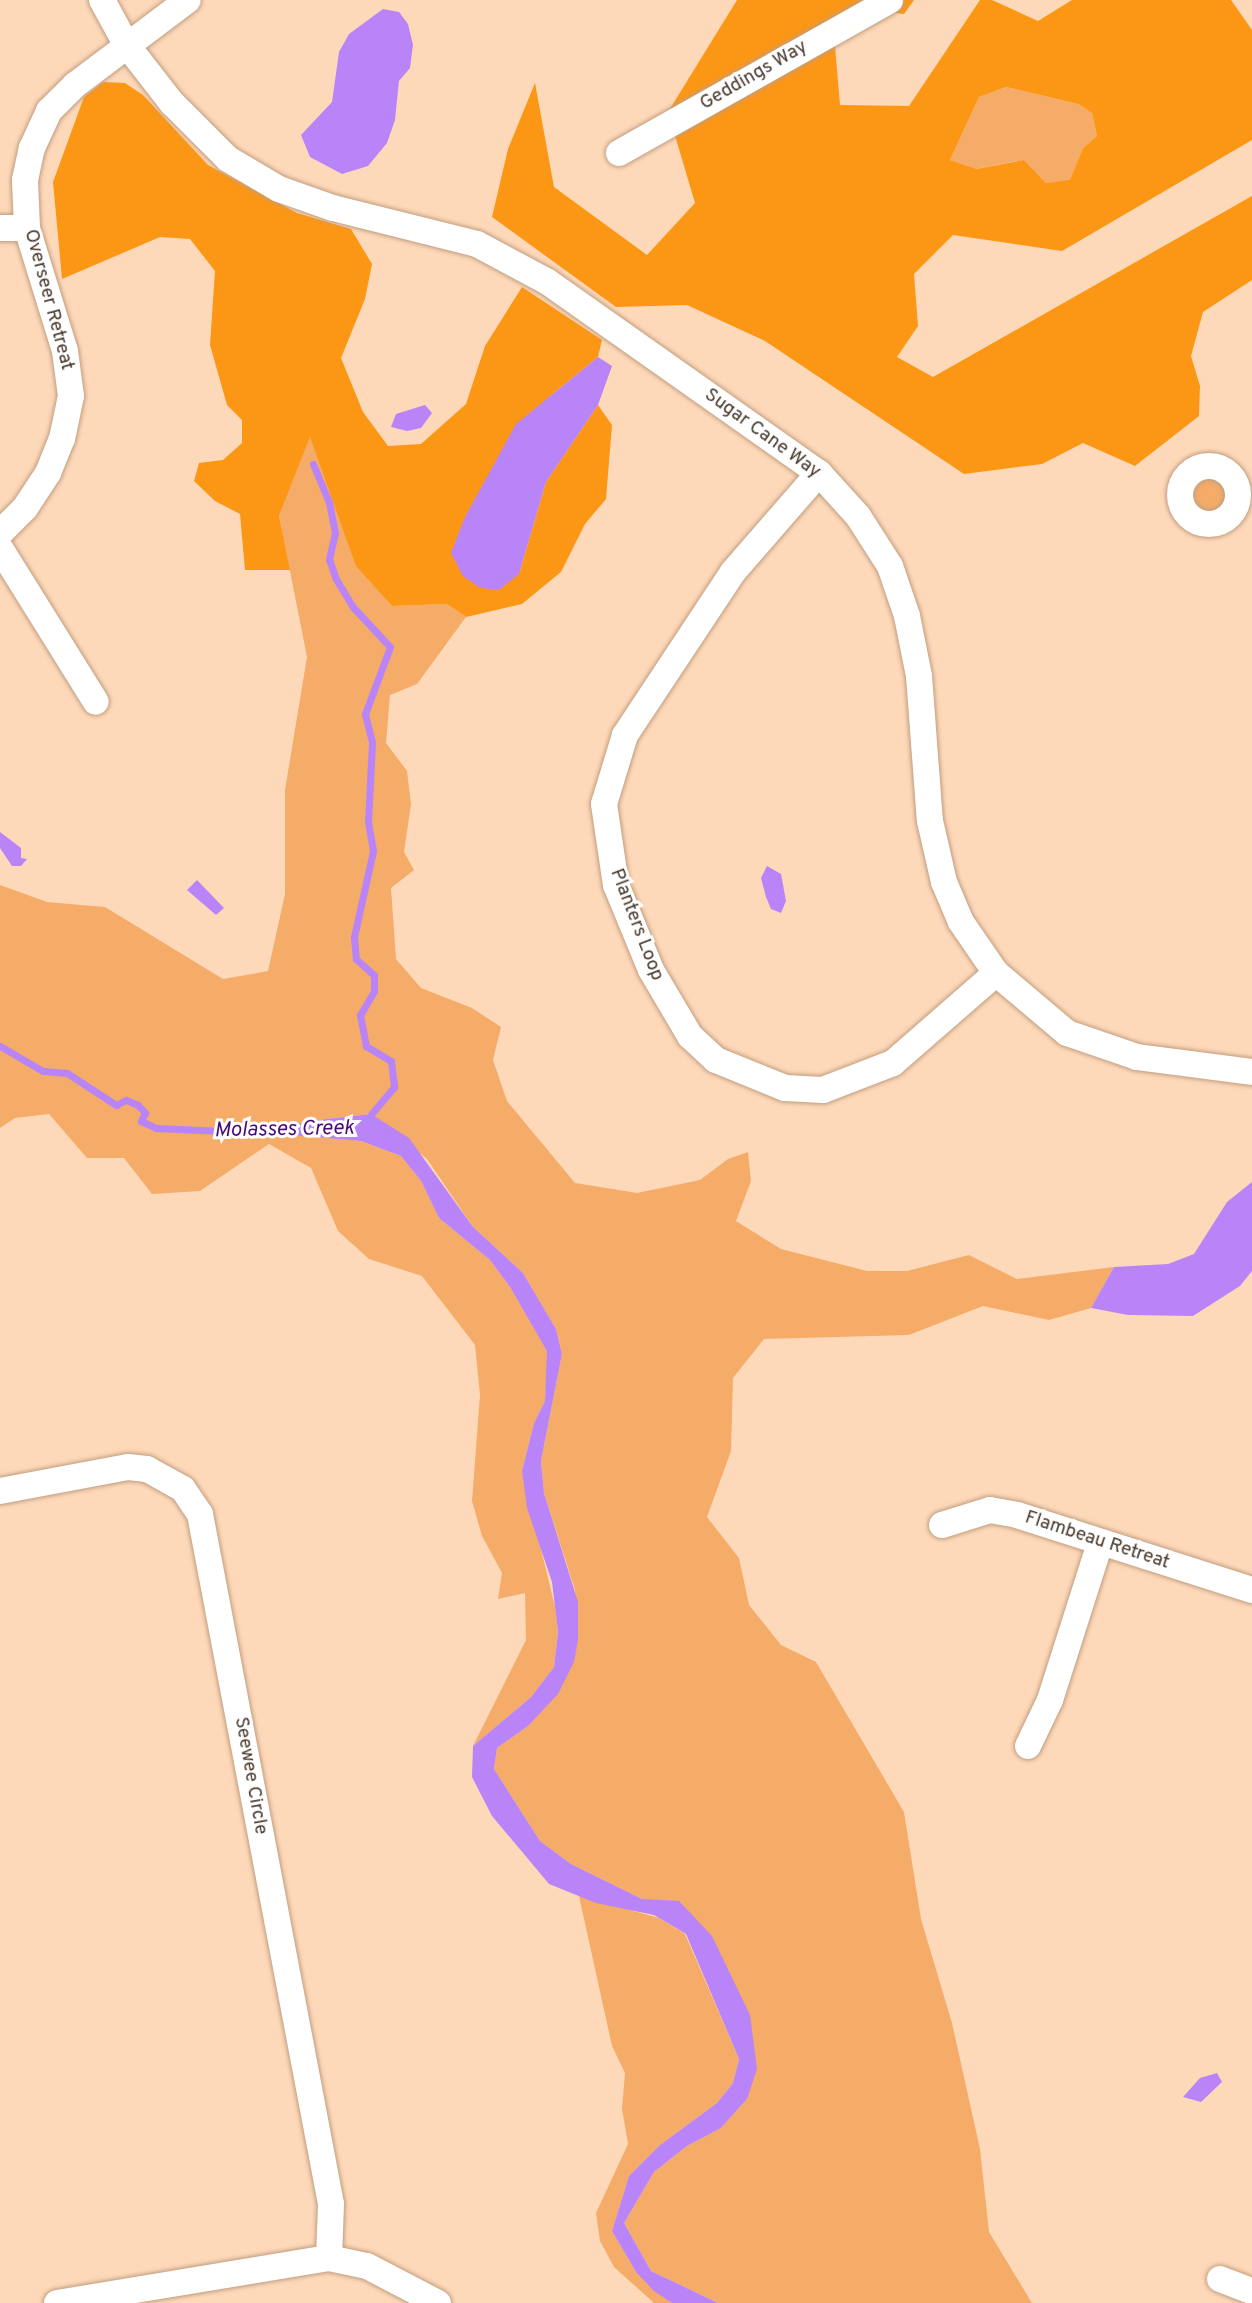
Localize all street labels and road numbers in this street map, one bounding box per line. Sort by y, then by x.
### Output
street label: Geddings Way [696,36,812,116]
street label: Overseer Retreat [18,227,78,373]
street label: Sugar Cane Way [699,384,825,484]
street label: Planters Loop [604,866,668,984]
street label: Flambeau Retreat [1022,1507,1172,1575]
street label: Seewee Circle [228,1715,272,1837]

